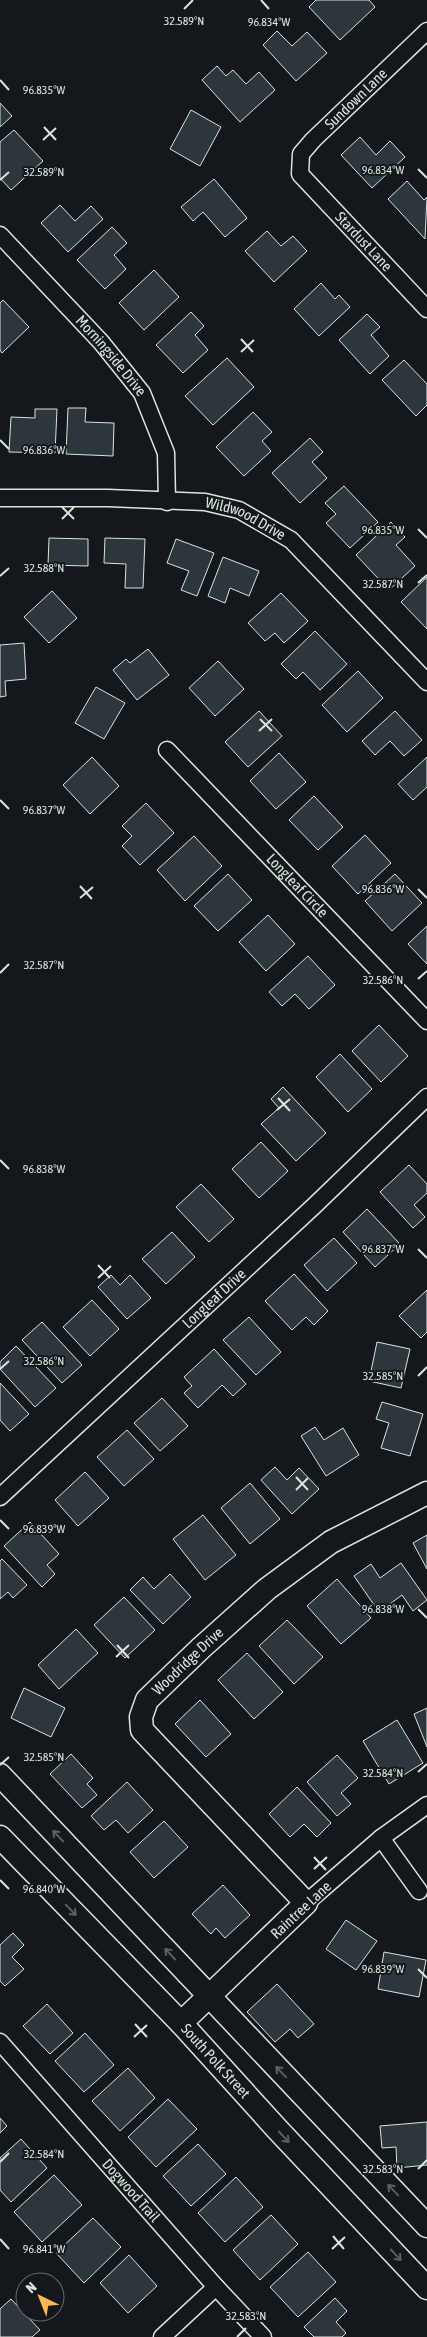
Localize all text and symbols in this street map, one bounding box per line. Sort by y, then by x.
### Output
text: 32.589°N [164,14,204,28]
text: 96.834°W [248,15,290,29]
street label: Sundown Lane [321,65,390,133]
text: 96.835°W [23,83,65,97]
text: 96.834°W [362,163,404,177]
text: 32.589°N [24,165,64,179]
street label: Stardust Lane [332,208,396,275]
street label: Morningside Drive [72,312,150,399]
text: 96.836°W [23,443,65,457]
street label: Wildwood Drive [204,493,289,543]
text: 96.835°W [362,523,404,537]
text: 32.588°N [24,561,64,575]
text: 32.587°N [363,577,403,591]
text: 96.837°W [23,803,65,817]
street label: Longleaf Circle [263,850,332,921]
text: 96.836°W [362,882,404,896]
text: 32.587°N [24,958,64,972]
text: 32.586°N [363,973,403,987]
text: 96.838°W [23,1162,65,1176]
text: 96.837°W [362,1242,404,1256]
street label: Longleaf Drive [179,1265,249,1331]
text: 32.586°N [24,1354,64,1368]
text: 32.585°N [363,1369,403,1383]
text: 96.839°W [23,1522,65,1536]
text: 96.838°W [362,1602,404,1616]
street label: Woodridge Drive [149,1623,226,1698]
text: 32.585°N [24,1750,64,1764]
text: 32.584°N [363,1766,403,1780]
one-way arrow [52,1830,64,1842]
street label: Raintree Lane [267,1877,335,1942]
text: 96.840°W [23,1882,65,1896]
one-way arrow [65,1903,77,1916]
one-way arrow [164,1948,176,1961]
text: 96.839°W [362,1962,404,1976]
street label: South Polk Street [178,2020,254,2101]
one-way arrow [276,2067,288,2079]
one-way arrow [278,2131,290,2143]
text: 32.584°N [24,2147,64,2161]
street label: Dogwood Trail [99,2155,164,2225]
text: 32.583°N [363,2162,403,2176]
one-way arrow [387,2184,399,2197]
text: 96.841°W [23,2242,65,2256]
one-way arrow [390,2249,402,2261]
north arrow [15,2272,65,2322]
text: N [23,2279,40,2296]
text: 32.583°N [226,2309,266,2323]

